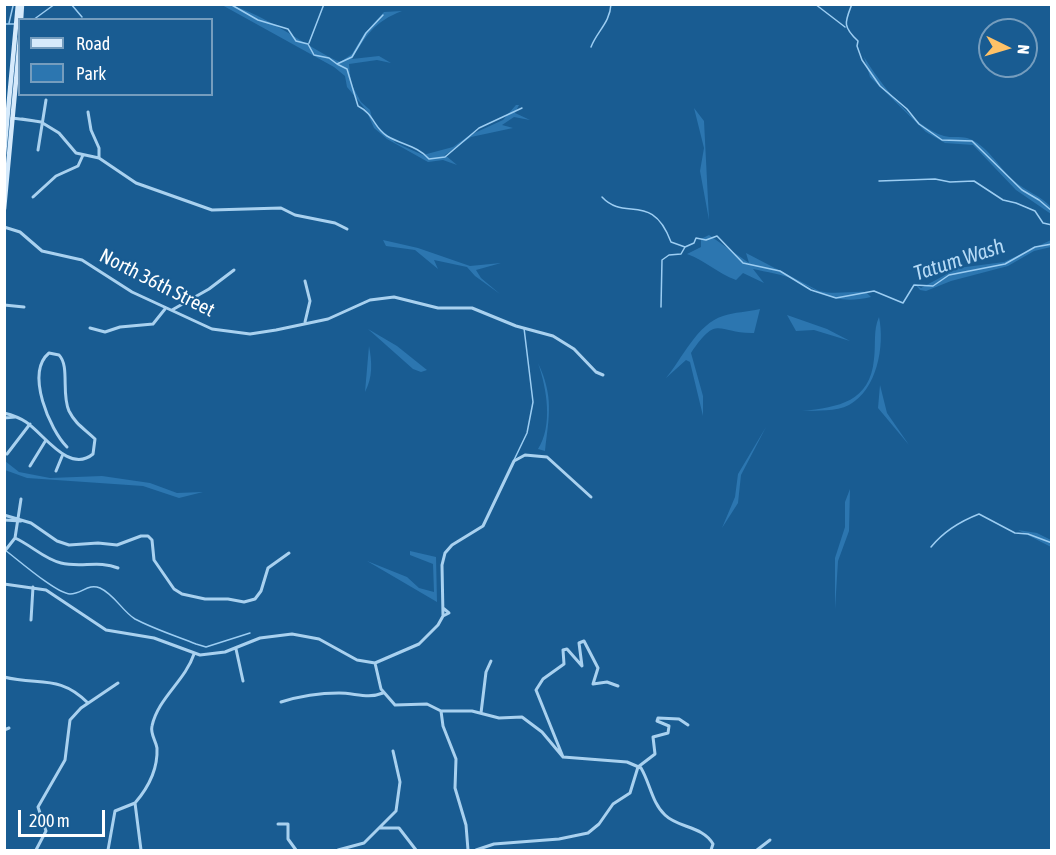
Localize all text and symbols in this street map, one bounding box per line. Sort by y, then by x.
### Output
legend [18,18,213,96]
north arrow [978,18,1038,78]
text: Road [76,33,110,54]
text: N [1015,44,1033,55]
text: Park [76,63,106,84]
water label: Tatum Wash [910,234,1008,286]
street label: North 36th Street [95,244,219,322]
scale bar [21,798,108,836]
text: 200 m [29,810,70,831]

